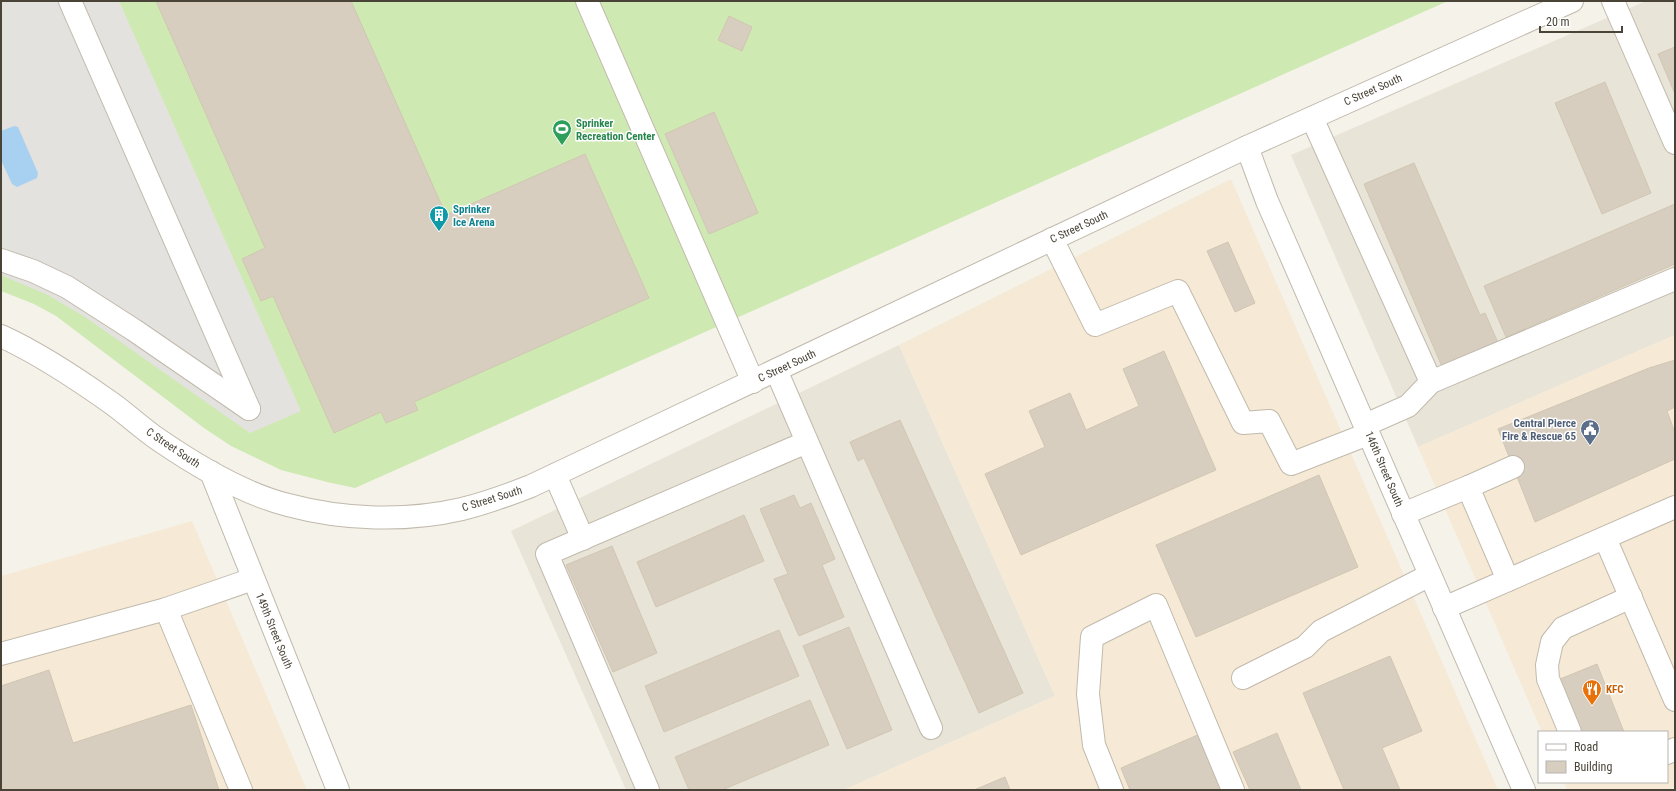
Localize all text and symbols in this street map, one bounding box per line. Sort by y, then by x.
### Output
scale bar [1540,8,1622,34]
text: 20 m [1546,15,1570,29]
street label: C Street South [1342,71,1404,109]
place label: Sprinker Recreation Center [576,117,656,143]
sports icon: Sprinker Recreation Center [551,118,573,146]
place label: Sprinker Ice Arena [453,203,495,229]
building icon: Sprinker Ice Arena [428,204,450,232]
street label: C Street South [1048,208,1110,246]
street label: C Street South [756,347,818,385]
place label: Central Pierce Fire & Rescue 65 [1502,417,1576,443]
public building icon: Central Pierce Fire & Rescue 65 [1579,418,1601,446]
street label: C Street South [144,425,202,471]
street label: 146th Street South [1362,429,1406,509]
street label: C Street South [460,484,524,514]
street label: 149th Street South [253,591,295,671]
restaurant icon: KFC [1581,678,1603,706]
place label: KFC [1606,683,1624,696]
legend [1538,731,1668,783]
text: Road [1574,740,1598,754]
text: Building [1574,760,1612,774]

